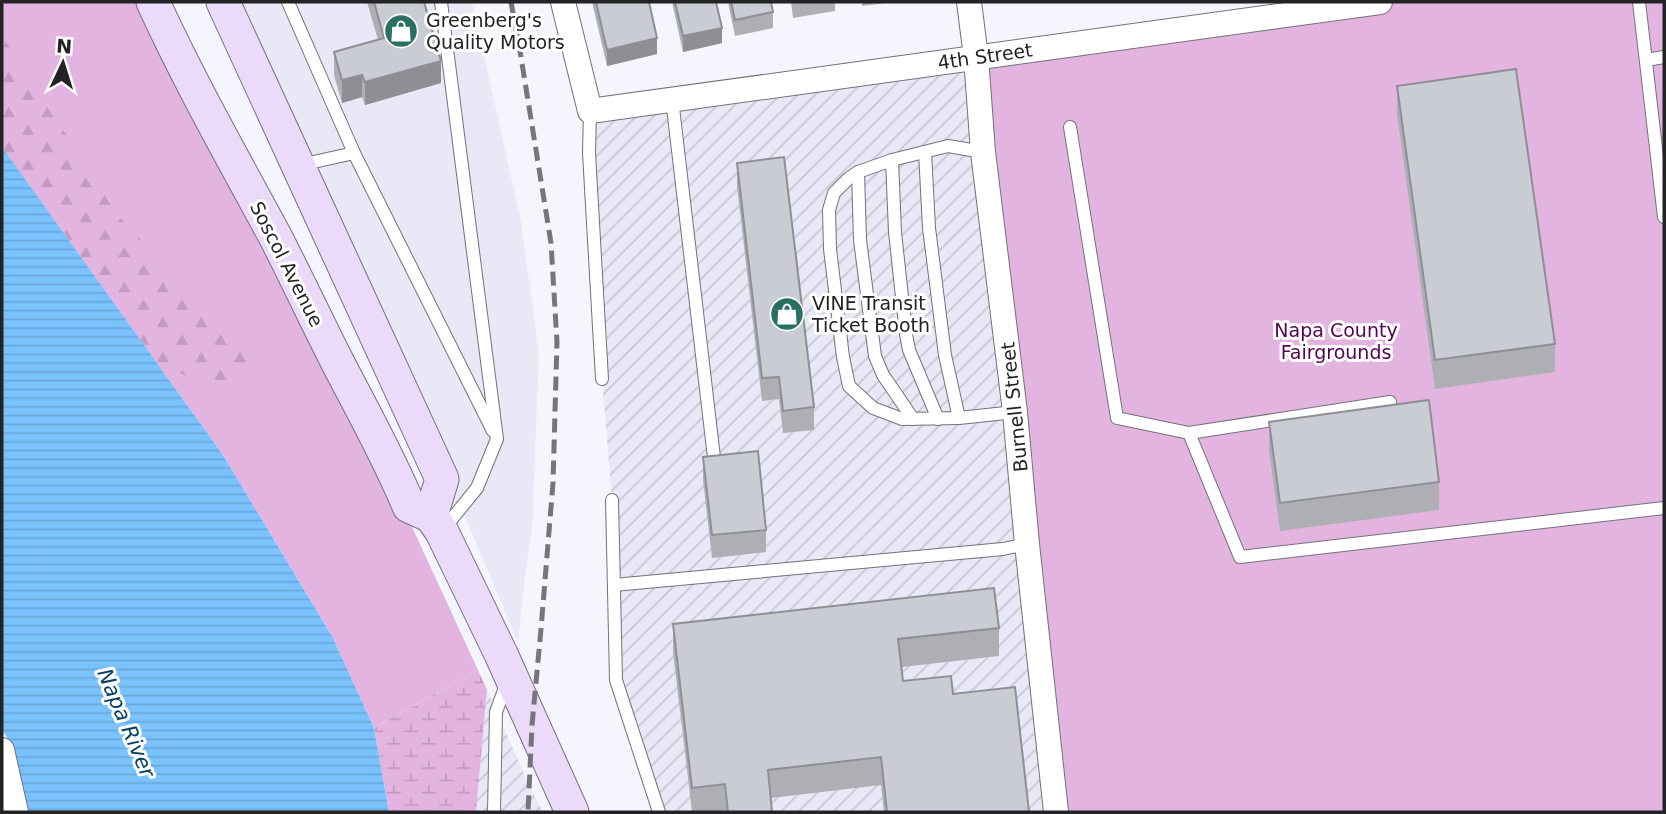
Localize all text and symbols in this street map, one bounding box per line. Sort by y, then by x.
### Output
place label: Greenberg's Quality Motors [426,9,565,53]
shop icon: Greenberg's Quality Motors [382,12,420,50]
north arrow [28,28,98,98]
text: N [55,35,73,58]
street label: 4th Street [936,38,1034,74]
street label: Soscol Avenue [246,198,328,330]
place label: VINE Transit Ticket Booth [811,292,930,336]
shop icon: VINE Transit Ticket Booth [768,295,806,333]
park label: Napa County Fairgrounds [1274,319,1398,363]
street label: Burnell Street [996,341,1032,473]
water label: Napa River [92,665,160,782]

